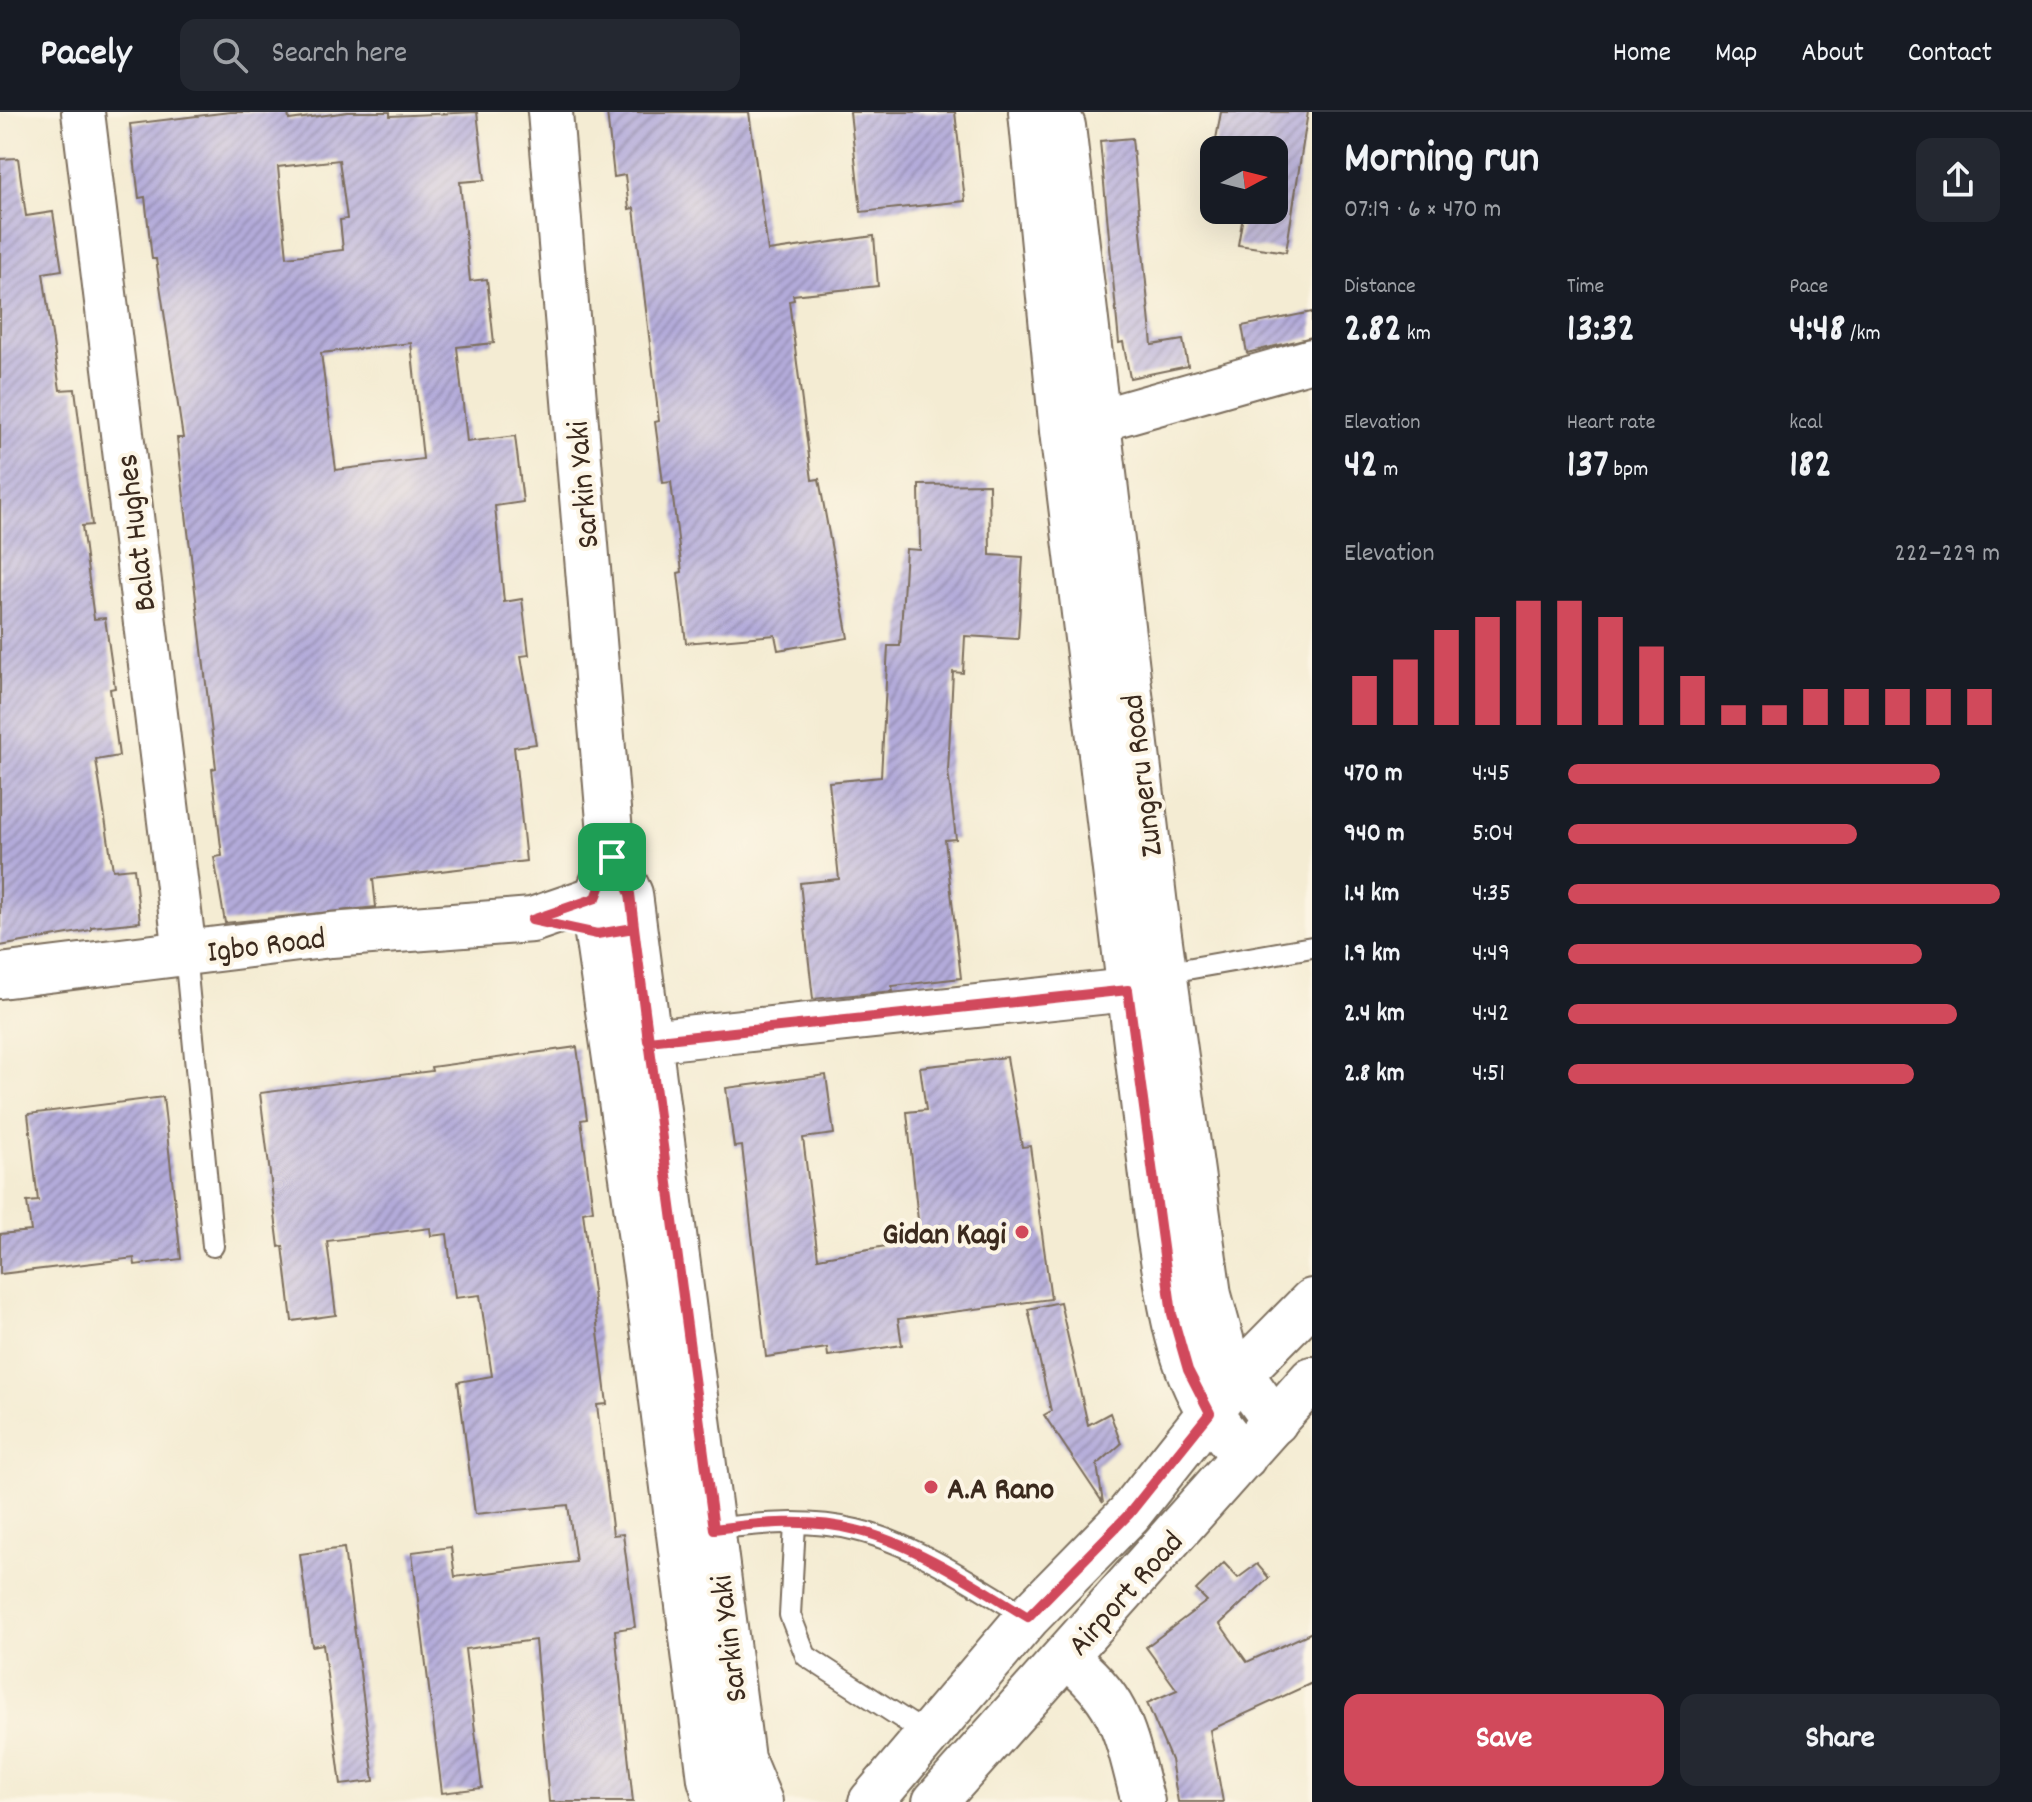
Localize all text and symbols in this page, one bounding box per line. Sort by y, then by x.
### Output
search box [180,19,740,91]
text: Pacely [40,28,132,83]
icon: search [208,33,252,77]
text: Search here [272,34,407,77]
text: Home [1613,35,1671,75]
text: Map [1715,35,1757,75]
text: About [1801,35,1864,75]
text: Contact [1908,35,1992,75]
text: Morning run [1344,130,1539,193]
north arrow [1200,136,1288,224]
map controls [1200,136,1288,224]
button: share [1916,138,2000,222]
text: 07:19 · 6 × 470 m [1344,192,1501,229]
text: Distance [1344,272,1416,303]
text: Time [1567,272,1604,303]
text: Pace [1789,272,1828,303]
text: 2.82 [1344,303,1402,360]
text: 13:32 [1567,303,1635,360]
text: 4:48 [1789,303,1845,360]
text: km [1402,319,1431,350]
text: /km [1845,319,1881,350]
text: Elevation [1344,408,1421,439]
text: Heart rate [1567,408,1656,439]
text: kcal [1789,408,1823,439]
street label: Sarkin Yaki [557,419,614,550]
text: 42 [1344,439,1378,496]
text: 137 [1567,439,1609,496]
text: 182 [1789,439,1832,496]
street label: Balat Hughes [106,451,171,614]
text: m [1378,455,1398,486]
text: bpm [1609,455,1648,486]
text: Elevation [1344,536,1434,573]
text: 222–229 m [1895,536,2000,573]
street label: Zungeru Road [1112,691,1178,859]
text: 470 m [1344,756,1403,793]
text: 4:45 [1472,756,1510,793]
text: 940 m [1344,816,1405,853]
text: 5:04 [1472,816,1513,853]
pin [578,823,646,891]
icon: arrive [590,835,634,879]
text: 1.4 km [1344,876,1399,913]
text: 4:35 [1472,876,1511,913]
street label: Igbo Road [205,918,329,978]
text: 1.9 km [1344,936,1400,973]
text: 4:49 [1472,936,1510,973]
text: 2.4 km [1344,996,1405,1033]
text: 4:42 [1472,996,1509,1033]
text: 2.8 km [1344,1056,1405,1093]
text: 4:51 [1472,1056,1505,1093]
place label: Gidan Kagi [882,1214,1006,1260]
marker: Gidan Kagi [1013,1223,1031,1241]
place label: A.A Rano [947,1469,1054,1515]
marker: A.A Rano [922,1478,940,1496]
street label: Airport Road [1059,1522,1197,1668]
street label: Sarkin Yaki [701,1572,763,1705]
button: Save [1344,1694,1664,1786]
button: Share [1680,1694,2000,1786]

